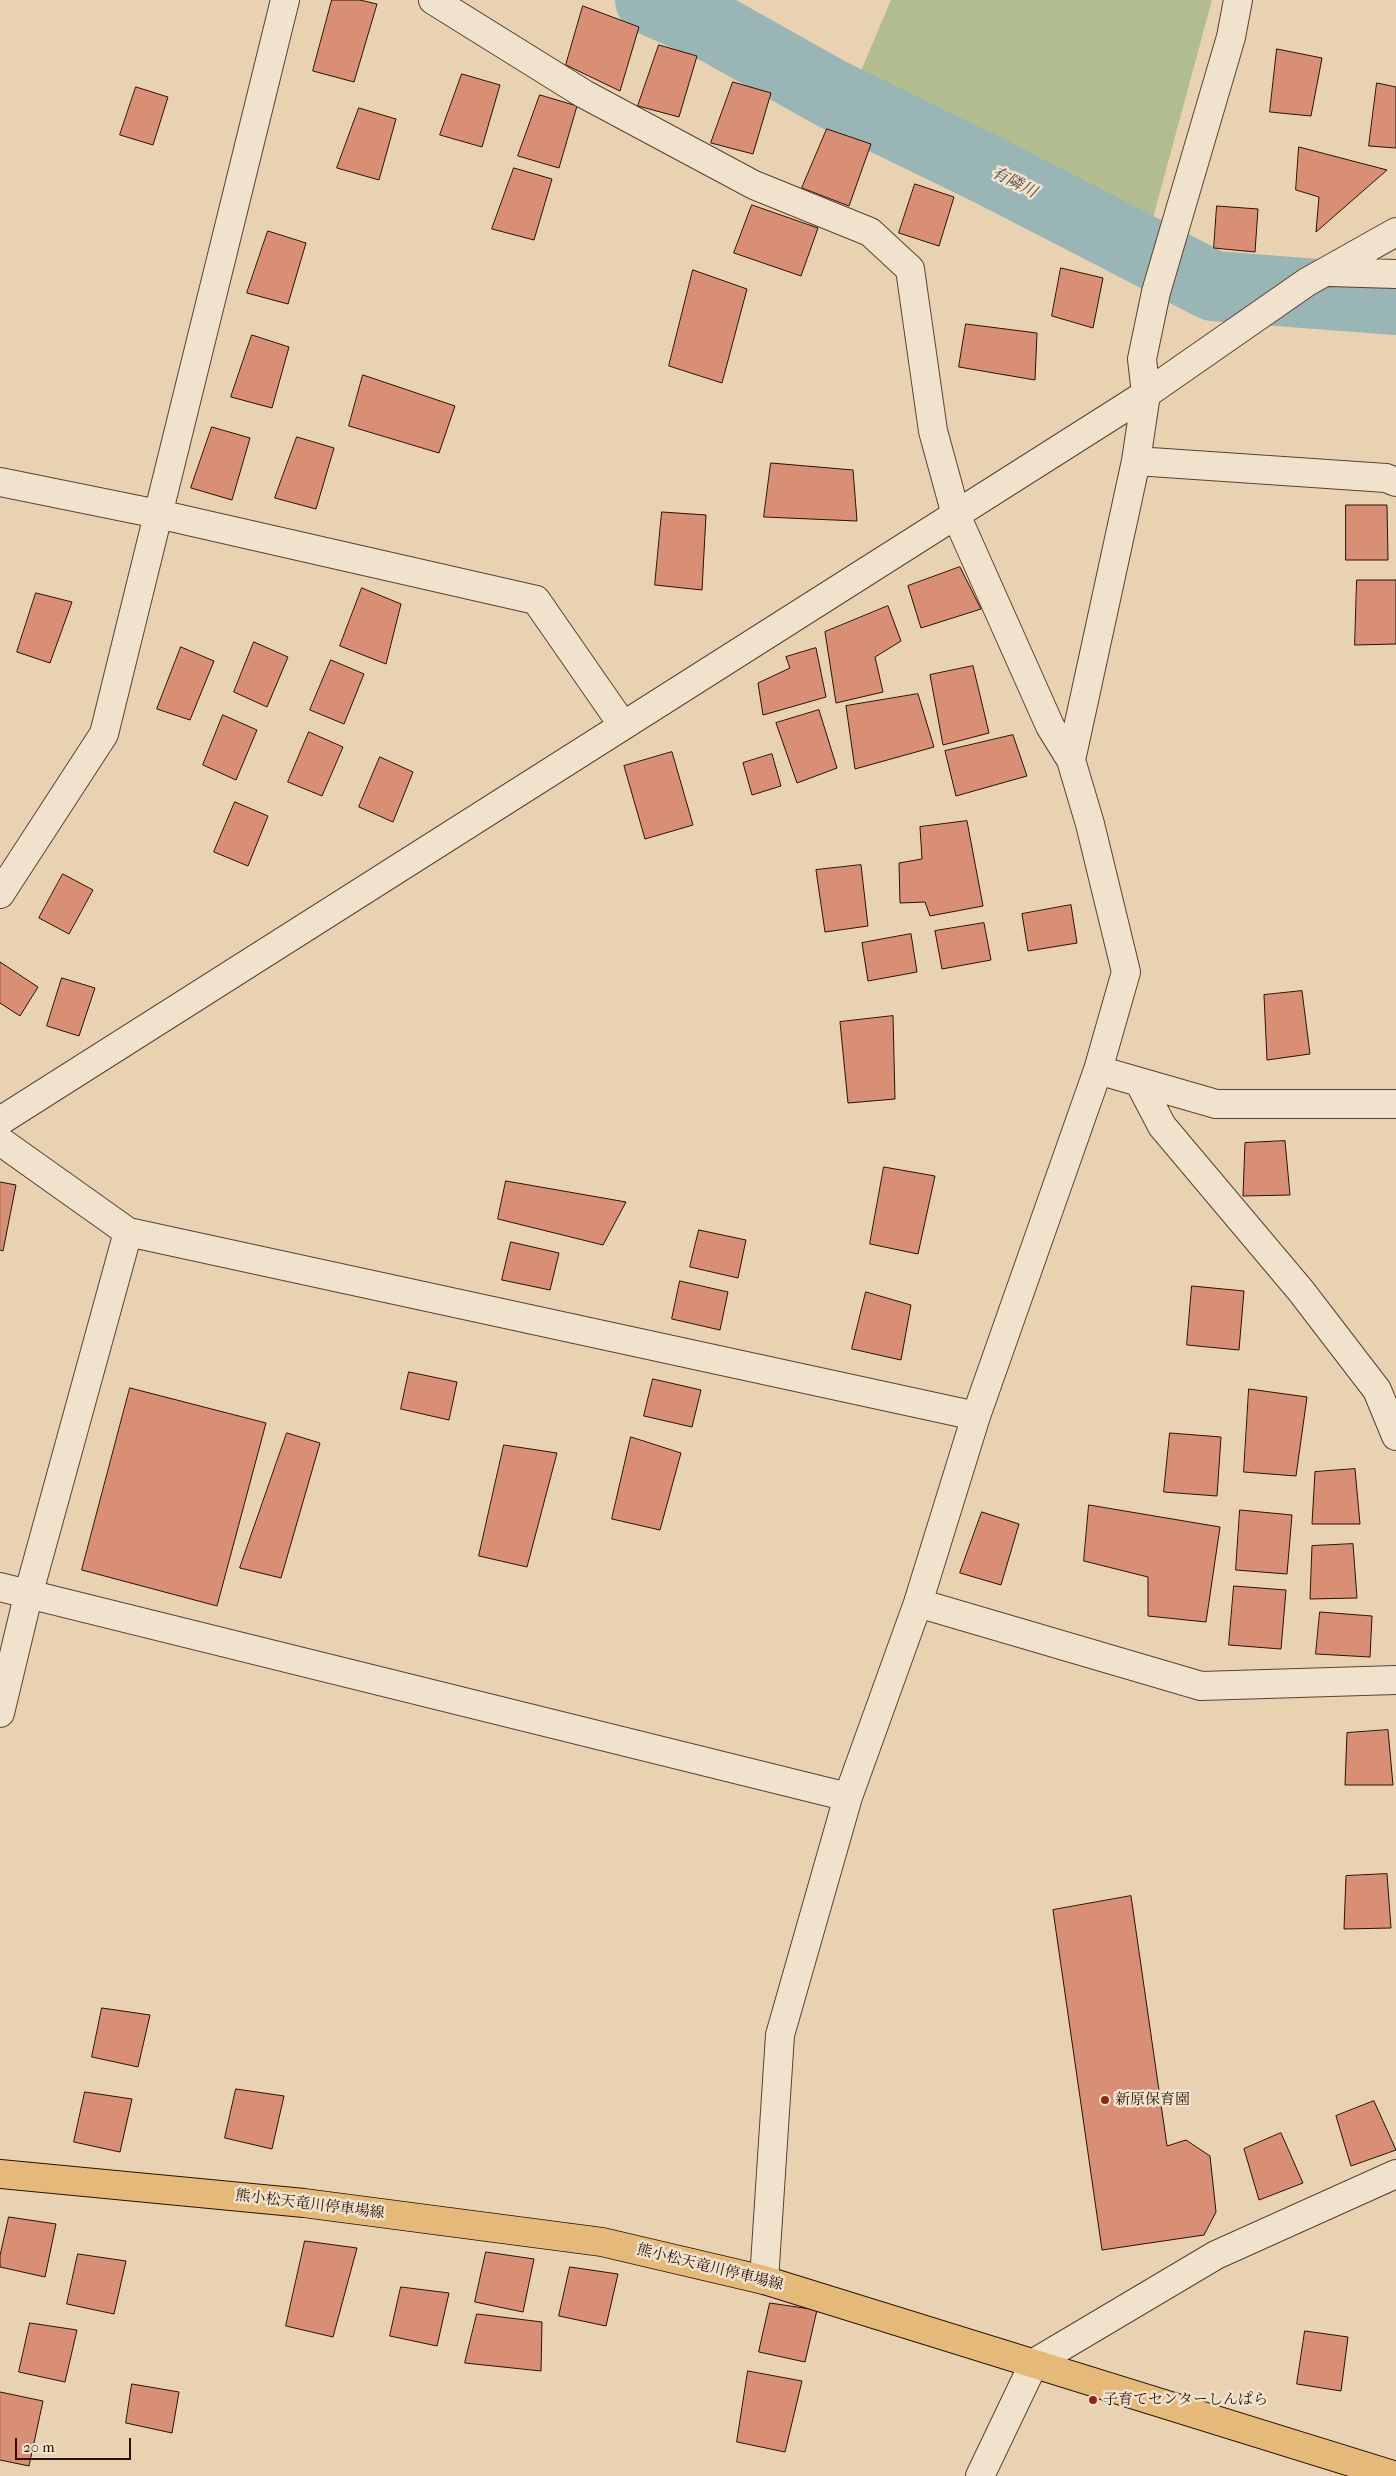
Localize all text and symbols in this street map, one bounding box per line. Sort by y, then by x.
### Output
water label: 有隣川 [988,164,1040,202]
place label: 新原保育園 [1115,2091,1190,2109]
marker: 新原保育園 [1099,2094,1111,2106]
street label: 熊小松天竜川停車場線 [234,2187,386,2223]
street label: 熊小松天竜川停車場線 [635,2241,785,2295]
place label: 子育てセンターしんぱら [1103,2391,1268,2409]
marker: 子育てセンターしんぱら [1087,2394,1099,2406]
scale bar [18,2428,134,2460]
text: 20 m [23,2438,55,2456]

